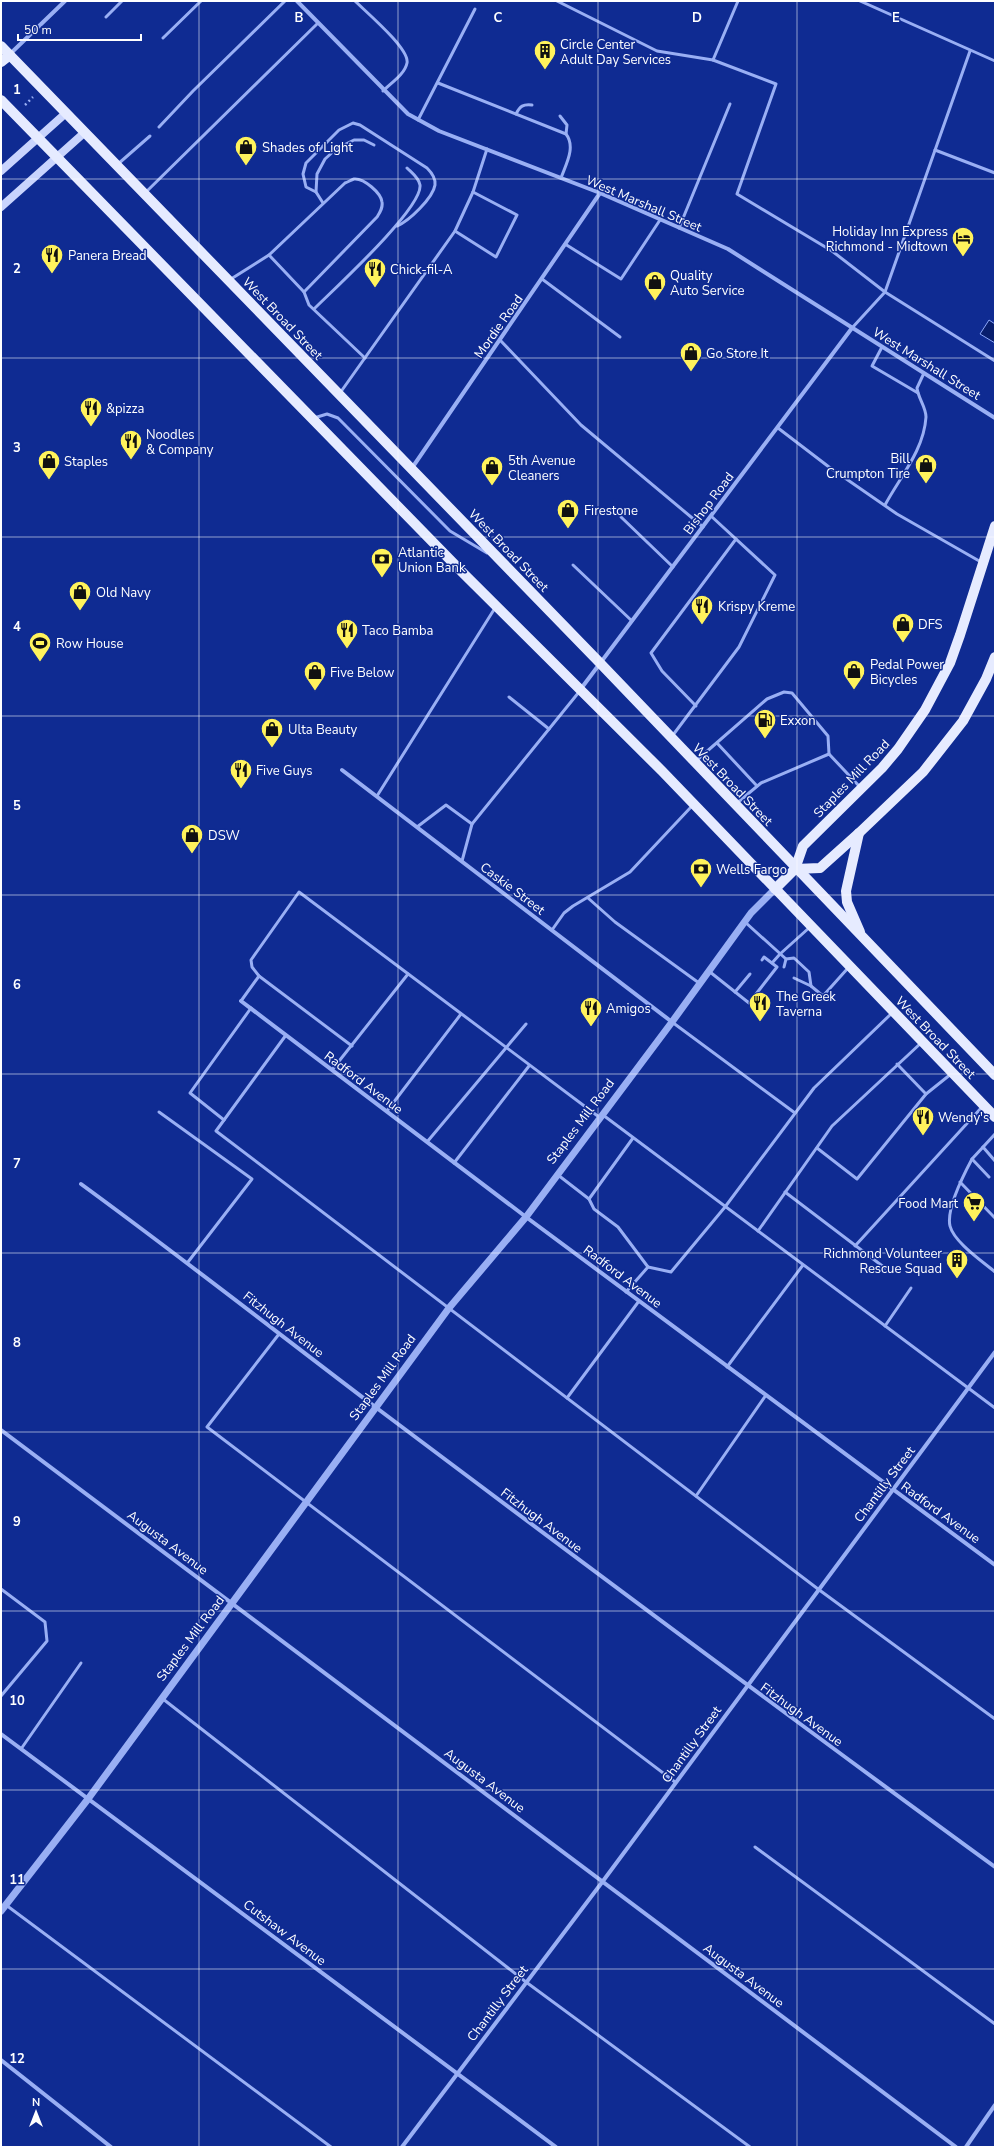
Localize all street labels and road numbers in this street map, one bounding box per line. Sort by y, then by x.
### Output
street label: West Marshall Street [583,171,705,237]
street label: West Broad Street [238,273,327,364]
street label: Mordie Road [470,291,527,362]
street label: West Marshall Street [869,323,984,405]
street label: Bishop Road [679,469,738,539]
street label: West Broad Street [464,505,553,596]
street label: Staples Mill Road [810,736,894,822]
street label: West Broad Street [688,739,777,830]
street label: Caskie Street [476,858,549,919]
street label: West Broad Street [891,992,980,1083]
street label: Radford Avenue [320,1047,407,1118]
street label: Staples Mill Road [543,1075,619,1168]
street label: Radford Avenue [579,1241,666,1312]
street label: Fitzhugh Avenue [239,1288,328,1362]
street label: Staples Mill Road [345,1331,420,1424]
street label: Chantilly Street [850,1442,920,1526]
street label: Radford Avenue [897,1478,984,1548]
street label: Fitzhugh Avenue [497,1484,586,1558]
street label: Augusta Avenue [123,1506,212,1579]
street label: Staples Mill Road [153,1592,229,1685]
street label: Fitzhugh Avenue [756,1679,846,1751]
street label: Chantilly Street [658,1702,726,1787]
street label: Augusta Avenue [440,1744,529,1817]
street label: Cutshaw Avenue [239,1896,330,1970]
street label: Augusta Avenue [699,1939,788,2012]
street label: Chantilly Street [463,1961,533,2045]

